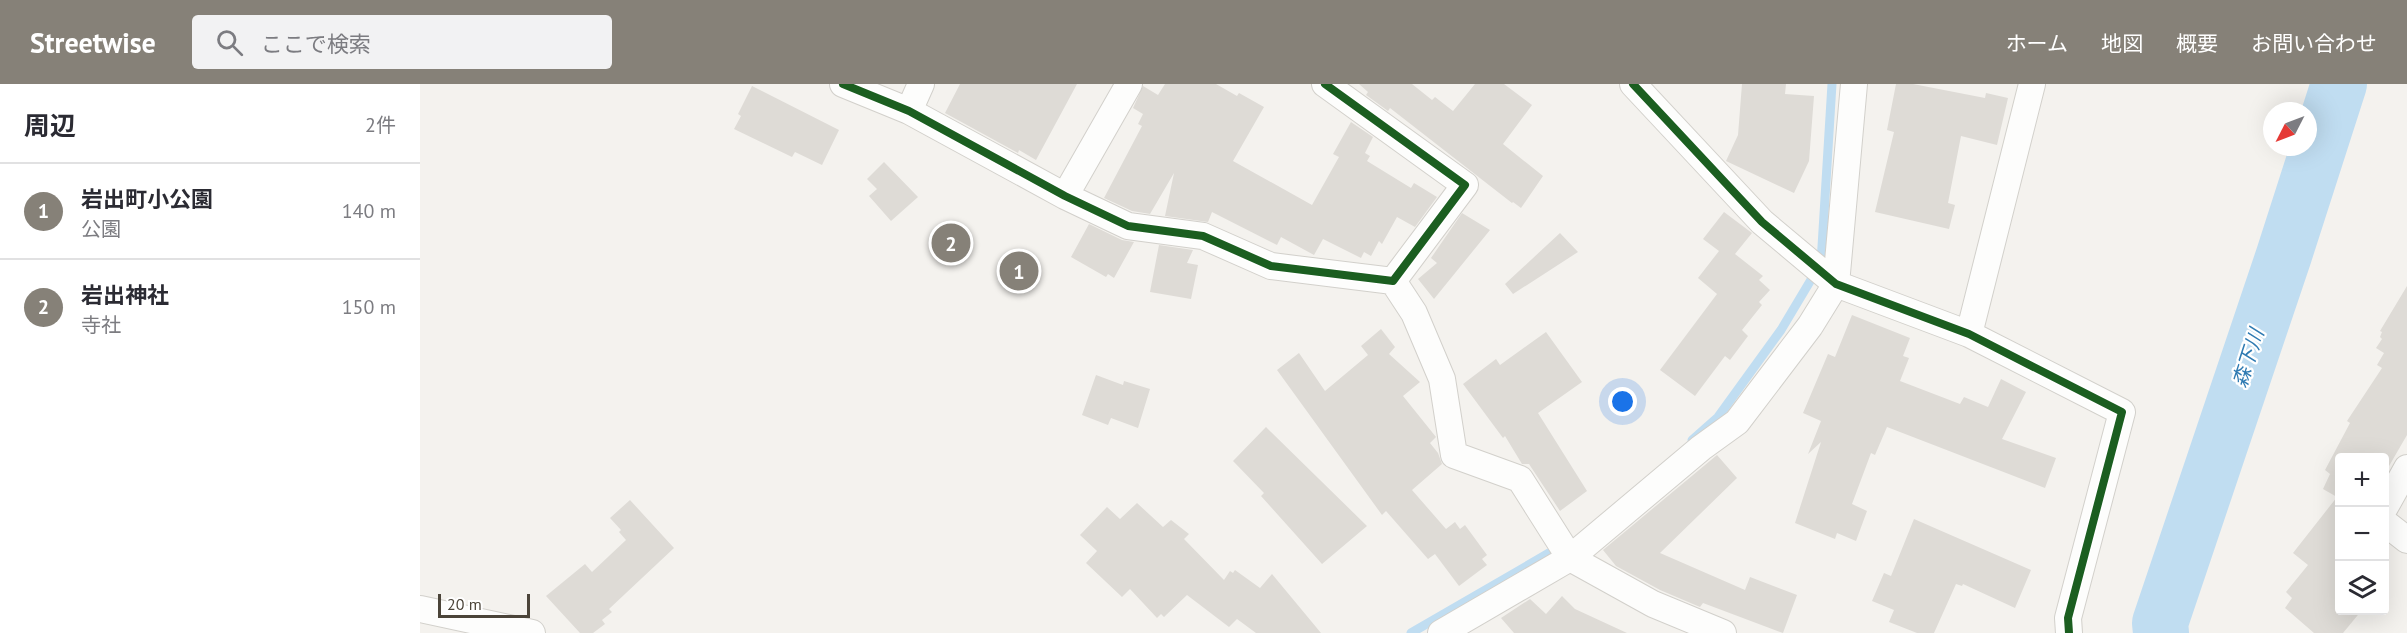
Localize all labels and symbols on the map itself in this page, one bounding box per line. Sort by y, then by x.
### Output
north arrow [2263,102,2317,156]
pin: 2 [932,220,970,266]
pin: 1 [1000,248,1038,294]
water label: 森下川 [2226,324,2270,391]
your location [1608,387,1637,416]
scale bar [438,591,530,618]

